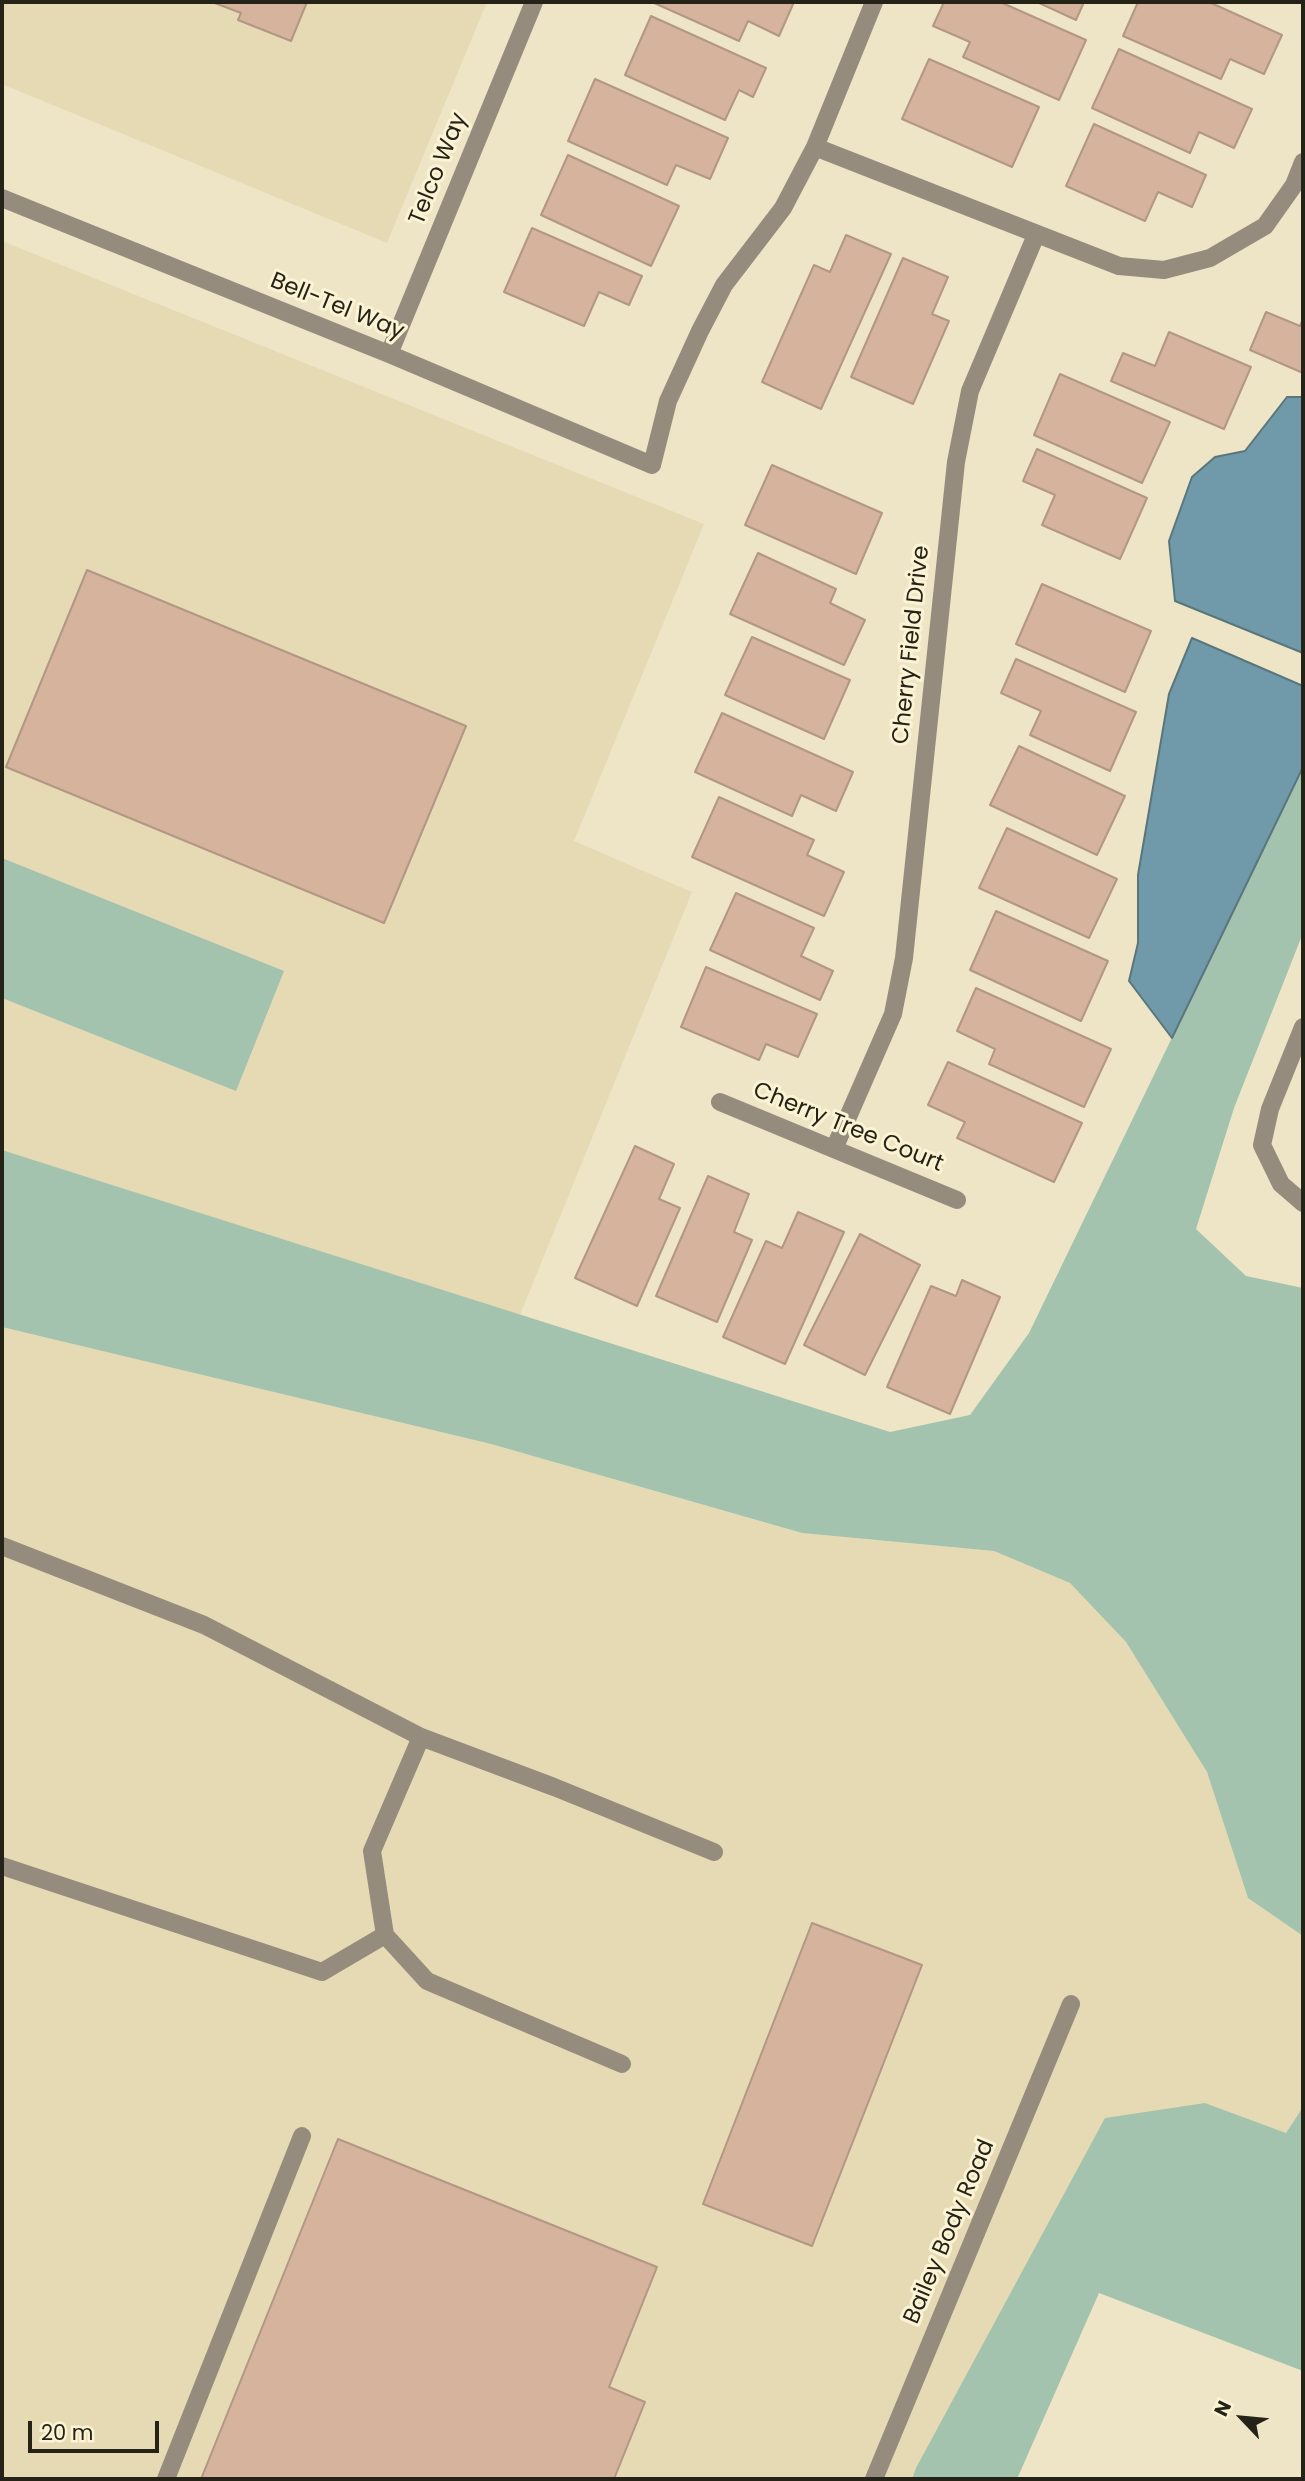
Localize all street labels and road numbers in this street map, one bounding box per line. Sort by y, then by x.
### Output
street label: Telco Way [404,109,474,229]
street label: Bell-Tel Way [266,268,408,346]
street label: Cherry Field Drive [888,544,936,746]
street label: Cherry Tree Court [749,1077,947,1179]
street label: Bailey Body Road [899,2136,1001,2328]

